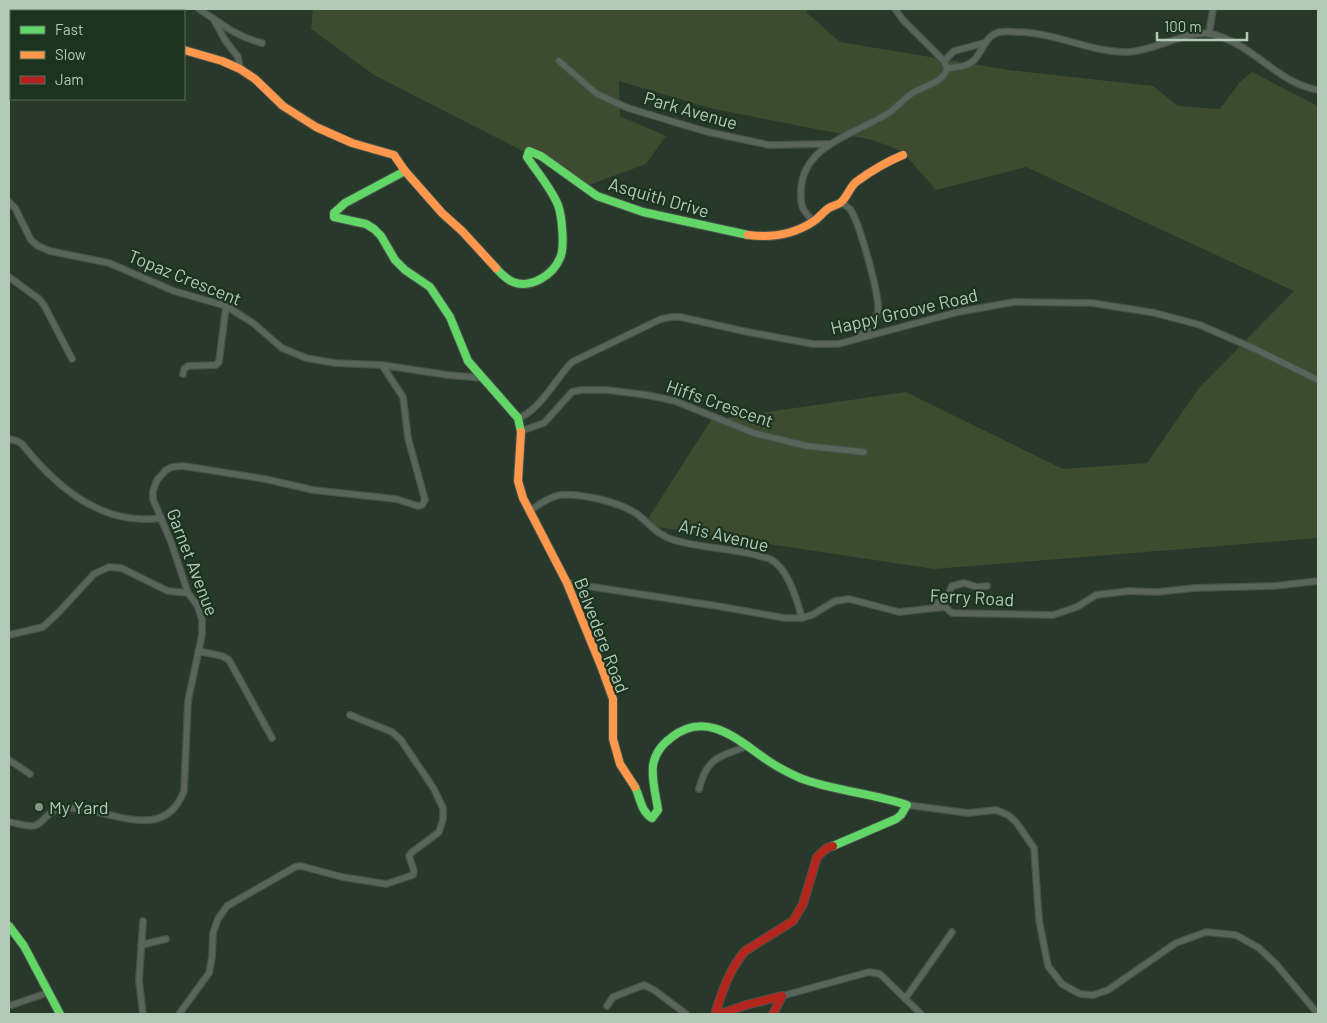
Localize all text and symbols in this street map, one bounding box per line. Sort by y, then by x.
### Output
legend [10,10,185,100]
scale bar [1157,10,1247,42]
text: 100 m [1164,17,1202,35]
text: Fast [55,20,83,38]
text: Slow [55,45,86,63]
text: Jam [55,70,84,88]
street label: Park Avenue [642,86,740,134]
street label: Asquith Drive [606,172,712,222]
street label: Topaz Crescent [125,244,245,310]
street label: Happy Groove Road [828,283,980,339]
street label: Hiffs Crescent [664,374,776,432]
street label: Garnet Avenue [162,505,224,619]
street label: Aris Avenue [677,514,771,556]
street label: Belvedere Road [570,574,634,696]
street label: Ferry Road [929,584,1015,610]
place label: My Yard [49,796,109,818]
marker: My Yard [33,801,45,813]

